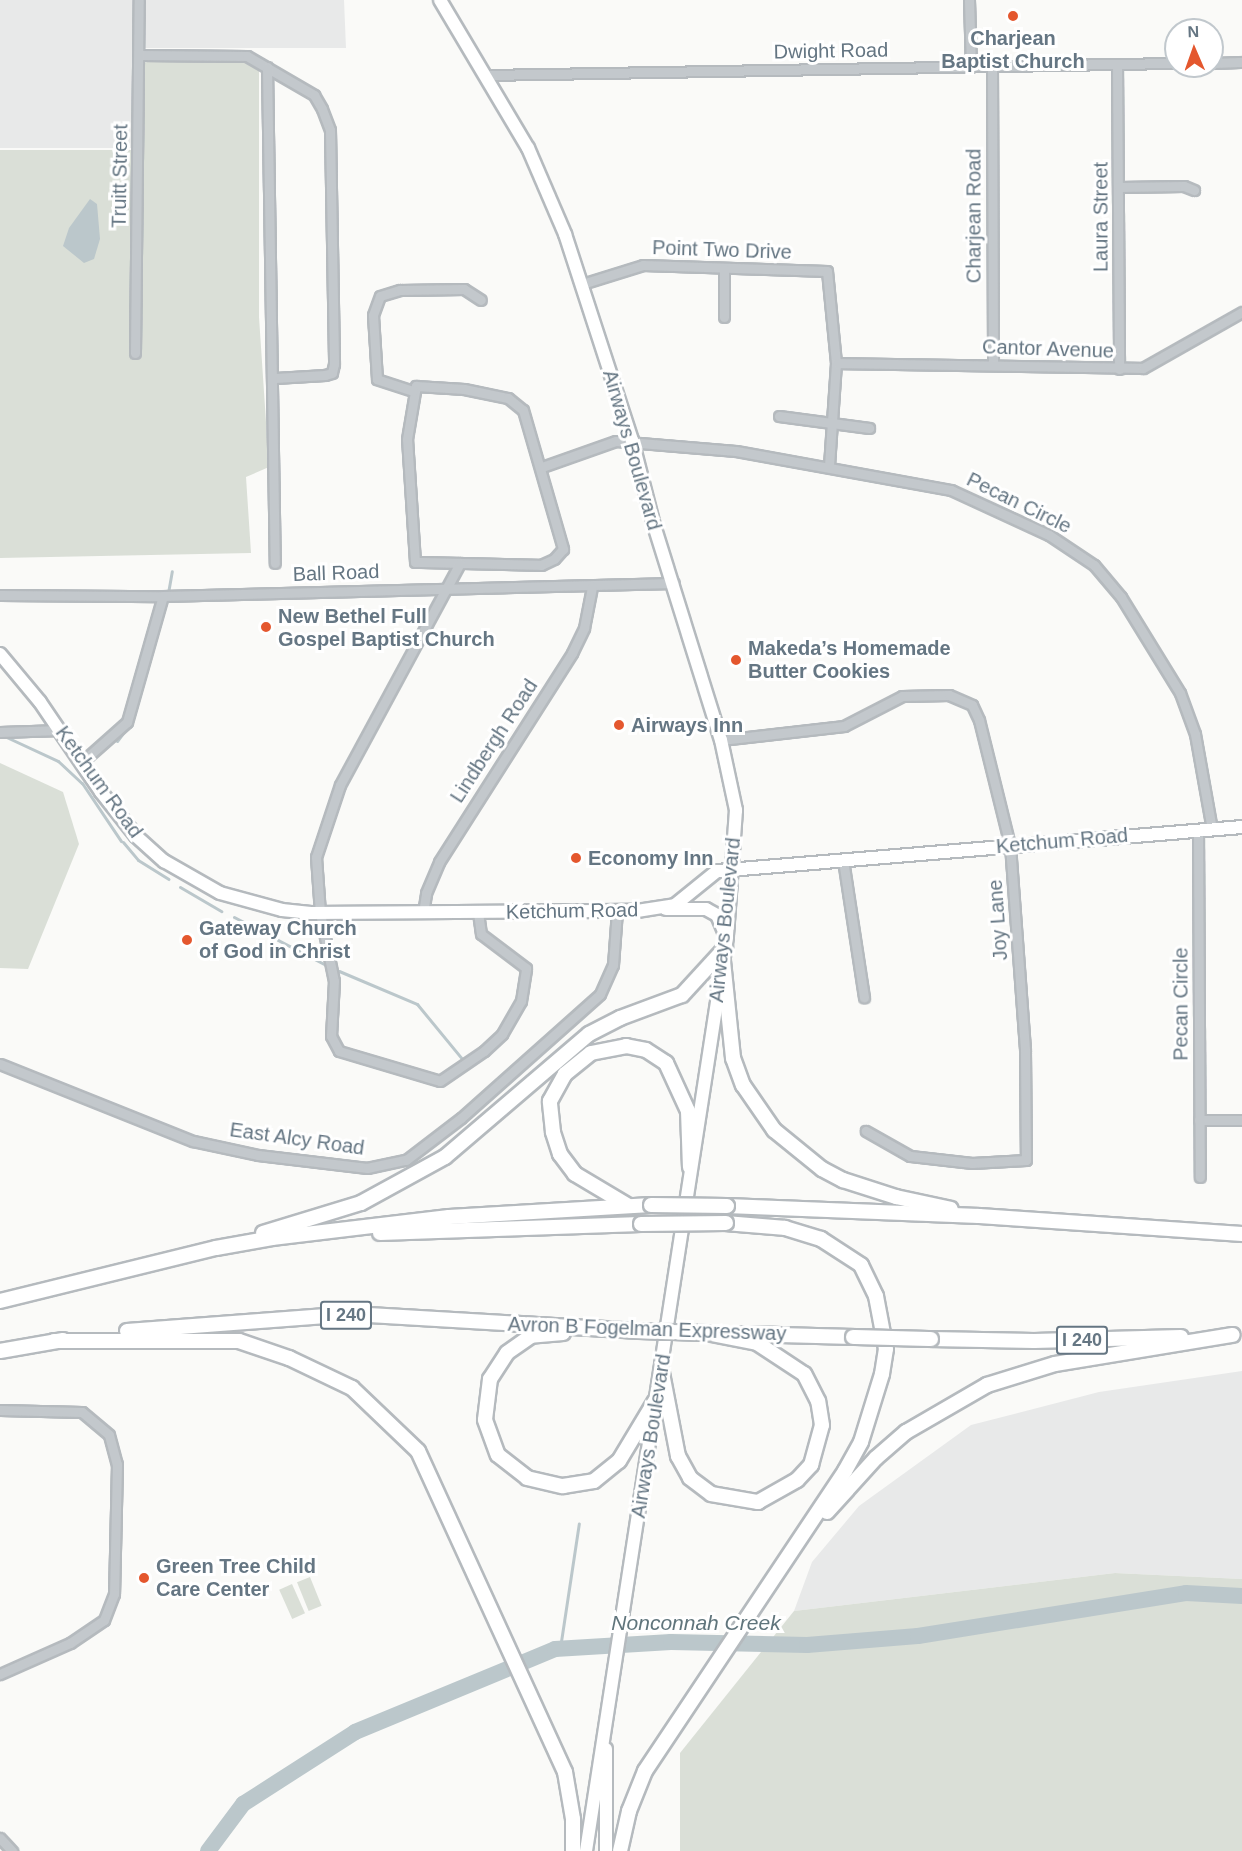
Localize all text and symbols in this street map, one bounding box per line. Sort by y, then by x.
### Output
marker: Charjean Baptist Church [1006,9,1020,23]
north arrow [1164,18,1224,78]
text: N [1187,23,1199,40]
place label: Charjean Baptist Church [941,26,1085,73]
street label: Dwight Road [774,38,888,64]
street label: Truitt Street [107,124,133,228]
street label: Charjean Road [962,149,986,283]
street label: Laura Street [1089,162,1113,272]
street label: Point Two Drive [652,236,792,264]
street label: Cantor Avenue [981,335,1115,363]
street label: Airways Boulevard [598,367,666,533]
street label: Pecan Circle [963,467,1075,539]
street label: Ball Road [292,559,380,587]
place label: New Bethel Full Gospel Baptist Church [278,604,495,651]
marker: New Bethel Full Gospel Baptist Church [259,620,273,634]
place label: Makeda’s Homemade Butter Cookies [748,636,951,683]
marker: Makeda’s Homemade Butter Cookies [729,653,743,667]
street label: Lindbergh Road [445,675,543,807]
place label: Airways Inn [631,713,743,737]
marker: Airways Inn [612,718,626,732]
street label: Ketchum Road [50,721,148,843]
street label: Ketchum Road [995,823,1129,859]
street label: Airways Boulevard [704,836,746,1004]
place label: Economy Inn [588,846,714,870]
marker: Economy Inn [569,851,583,865]
street label: Joy Lane [983,879,1013,961]
street label: Ketchum Road [506,898,638,924]
place label: Gateway Church of God in Christ [199,916,357,963]
marker: Gateway Church of God in Christ [180,933,194,947]
street label: Pecan Circle [1169,947,1193,1061]
street label: East Alcy Road [228,1118,366,1160]
road number: I 240 [319,1300,373,1330]
street label: Avron B Fogelman Expressway [507,1312,787,1346]
road number: I 240 [1055,1325,1109,1355]
street label: Airways Boulevard [626,1352,676,1520]
place label: Green Tree Child Care Center [156,1554,316,1601]
marker: Green Tree Child Care Center [137,1571,151,1585]
water label: Nonconnah Creek [611,1610,781,1636]

